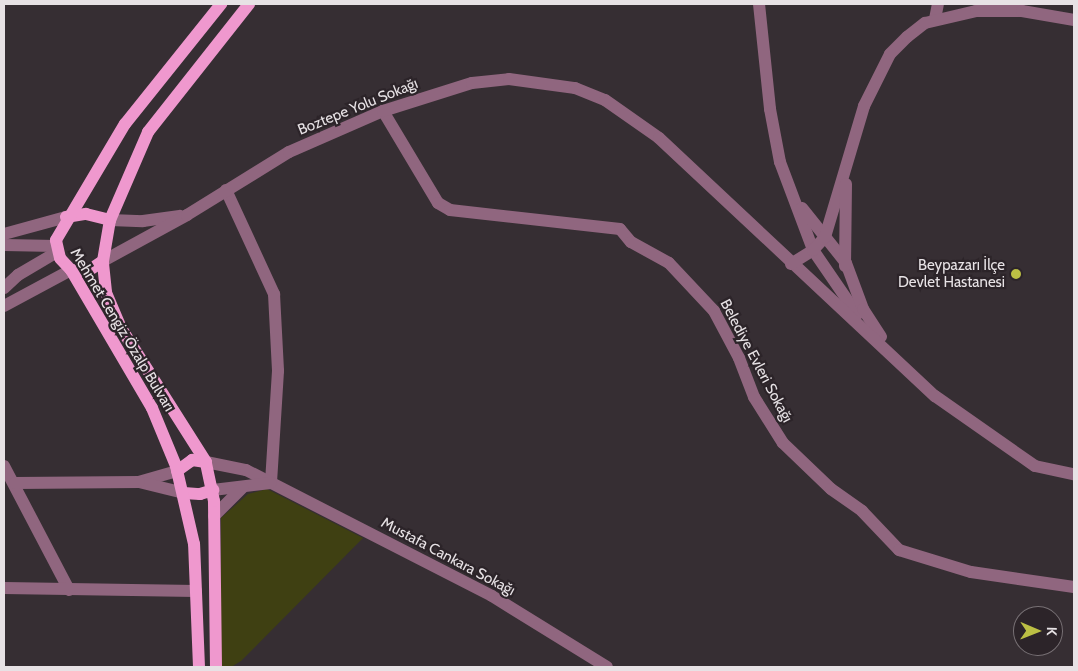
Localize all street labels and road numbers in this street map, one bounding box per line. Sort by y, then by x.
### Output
street label: Boztepe Yolu Sokağı [295,75,421,139]
street label: Mehmet Cengiz Özalp Bulvarı [66,245,178,415]
street label: Belediye Evleri Sokağı [716,296,796,426]
street label: Mustafa Cankara Sokağı [378,514,518,600]

